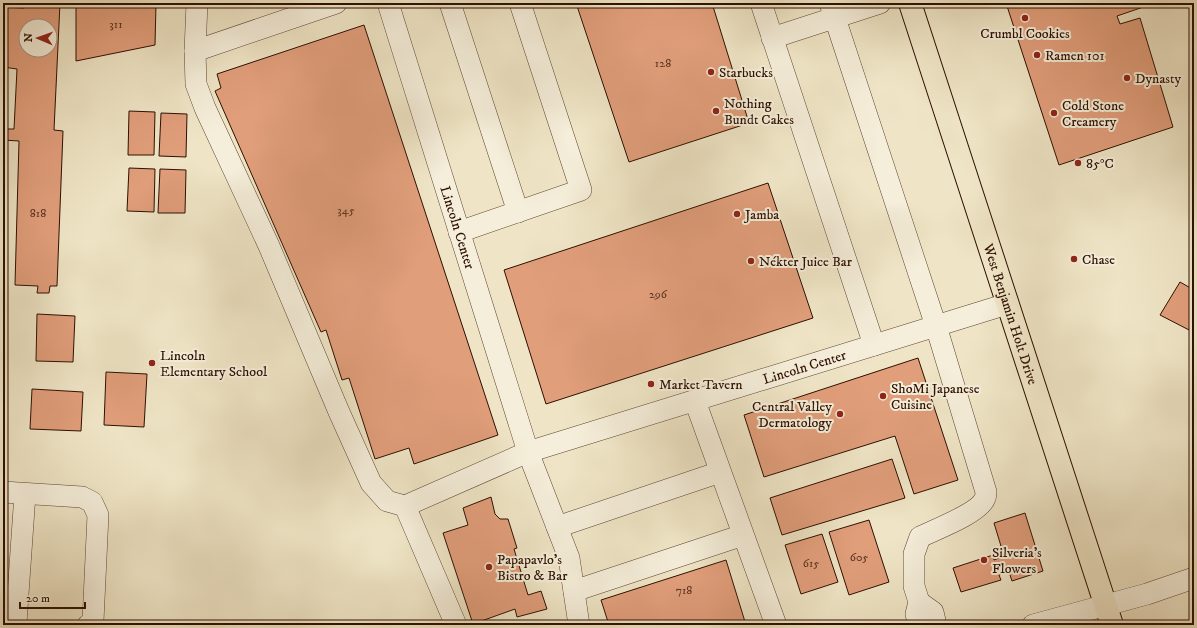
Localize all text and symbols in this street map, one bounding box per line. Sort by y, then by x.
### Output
marker: Crumbl Cookies [1020,13,1030,23]
house number: 311 [109,17,123,32]
north arrow [18,18,58,58]
place label: Crumbl Cookies [980,25,1070,43]
text: N [22,33,36,42]
place label: Ramen 101 [1045,47,1105,65]
marker: Ramen 101 [1032,50,1042,60]
house number: 128 [655,56,671,71]
place label: Starbucks [719,64,773,82]
marker: Starbucks [706,67,716,77]
place label: Dynasty [1135,70,1181,88]
marker: Dynasty [1122,73,1132,83]
place label: Nothing Bundt Cakes [724,95,794,129]
place label: Cold Stone Creamery [1062,97,1124,131]
marker: Nothing Bundt Cakes [711,106,721,116]
marker: Cold Stone Creamery [1049,108,1059,118]
place label: 85°C [1086,155,1114,173]
marker: 85°C [1073,158,1083,168]
street label: Lincoln Center [436,184,479,272]
house number: 345 [337,203,355,218]
house number: 818 [30,206,46,221]
place label: Jamba [743,206,779,224]
marker: Jamba [732,209,742,219]
street label: West Benjamin Holt Drive [978,241,1041,387]
place label: Chase [1082,251,1115,269]
place label: Nékter Juice Bar [759,253,853,271]
marker: Chase [1069,254,1079,264]
marker: Nékter Juice Bar [746,256,756,266]
house number: 296 [649,287,668,302]
street label: Lincoln Center [761,346,849,389]
place label: Lincoln Elementary School [160,347,268,381]
marker: Lincoln Elementary School [147,358,157,368]
place label: Market Tavern [659,376,743,394]
marker: Market Tavern [646,379,656,389]
place label: ShoMi Japanese Cuisine [891,380,980,414]
marker: ShoMi Japanese Cuisine [878,391,888,401]
place label: Central Valley Dermatology [752,398,832,432]
marker: Central Valley Dermatology [835,409,845,419]
place label: Silveria's Flowers [992,544,1042,578]
house number: 605 [850,550,868,565]
place label: Papapavlo's Bistro & Bar [497,551,568,585]
marker: Silveria's Flowers [979,555,989,565]
house number: 615 [803,556,819,571]
marker: Papapavlo's Bistro & Bar [484,562,494,572]
house number: 718 [676,583,692,598]
scale bar [20,584,85,610]
text: 20 m [26,591,50,606]

